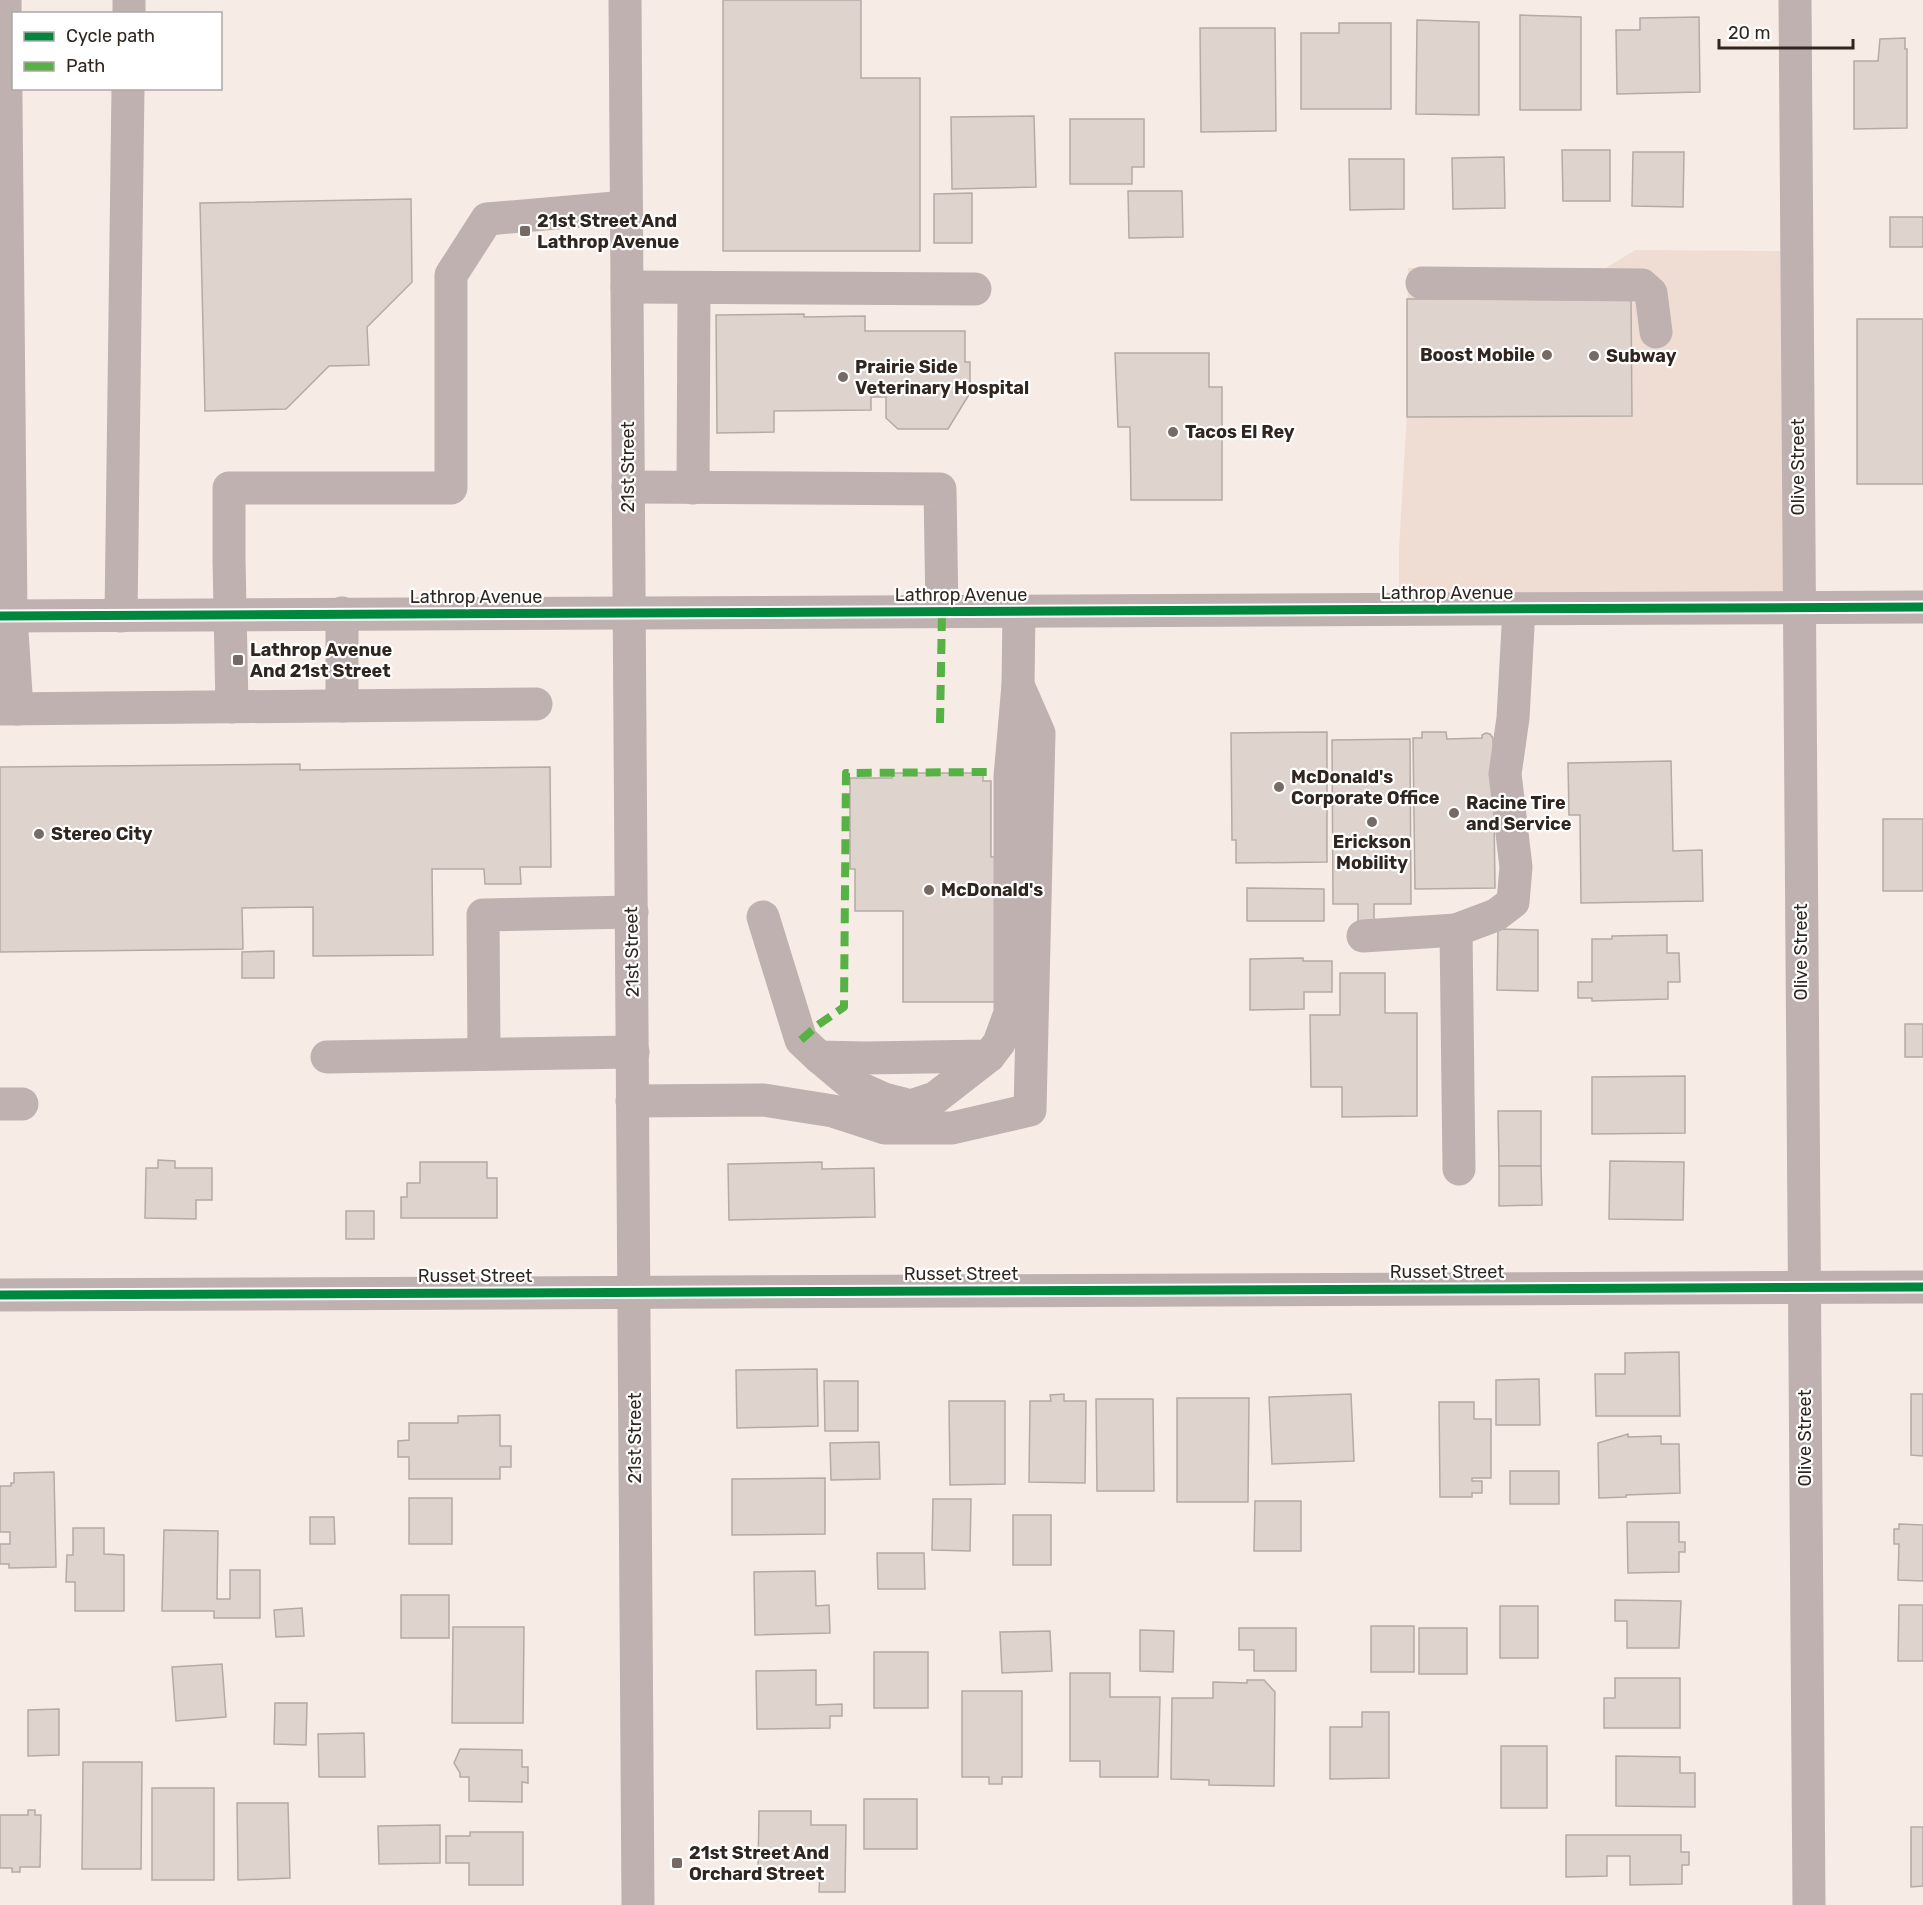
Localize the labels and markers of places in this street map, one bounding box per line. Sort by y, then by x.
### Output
place label: 21st Street And Lathrop Avenue [537,210,680,253]
marker: 21st Street And Lathrop Avenue [518,224,532,238]
place label: Boost Mobile [1420,344,1535,366]
place label: Subway [1606,345,1677,367]
marker: Boost Mobile [1540,348,1554,362]
marker: Subway [1587,349,1601,363]
place label: Prairie Side Veterinary Hospital [855,356,1029,399]
marker: Prairie Side Veterinary Hospital [836,370,850,384]
place label: Tacos El Rey [1185,421,1295,443]
marker: Tacos El Rey [1166,425,1180,439]
place label: Lathrop Avenue And 21st Street [250,639,393,682]
marker: Lathrop Avenue And 21st Street [231,653,245,667]
place label: McDonald's Corporate Office [1291,766,1440,809]
marker: McDonald's Corporate Office [1272,780,1286,794]
place label: Racine Tire and Service [1466,792,1572,835]
marker: Racine Tire and Service [1447,806,1461,820]
marker: Erickson Mobility [1365,815,1379,829]
place label: Stereo City [51,823,153,845]
marker: Stereo City [32,827,46,841]
place label: Erickson Mobility [1333,831,1411,874]
place label: McDonald's [941,879,1043,901]
marker: McDonald's [922,883,936,897]
place label: 21st Street And Orchard Street [689,1842,829,1885]
marker: 21st Street And Orchard Street [670,1856,684,1870]

